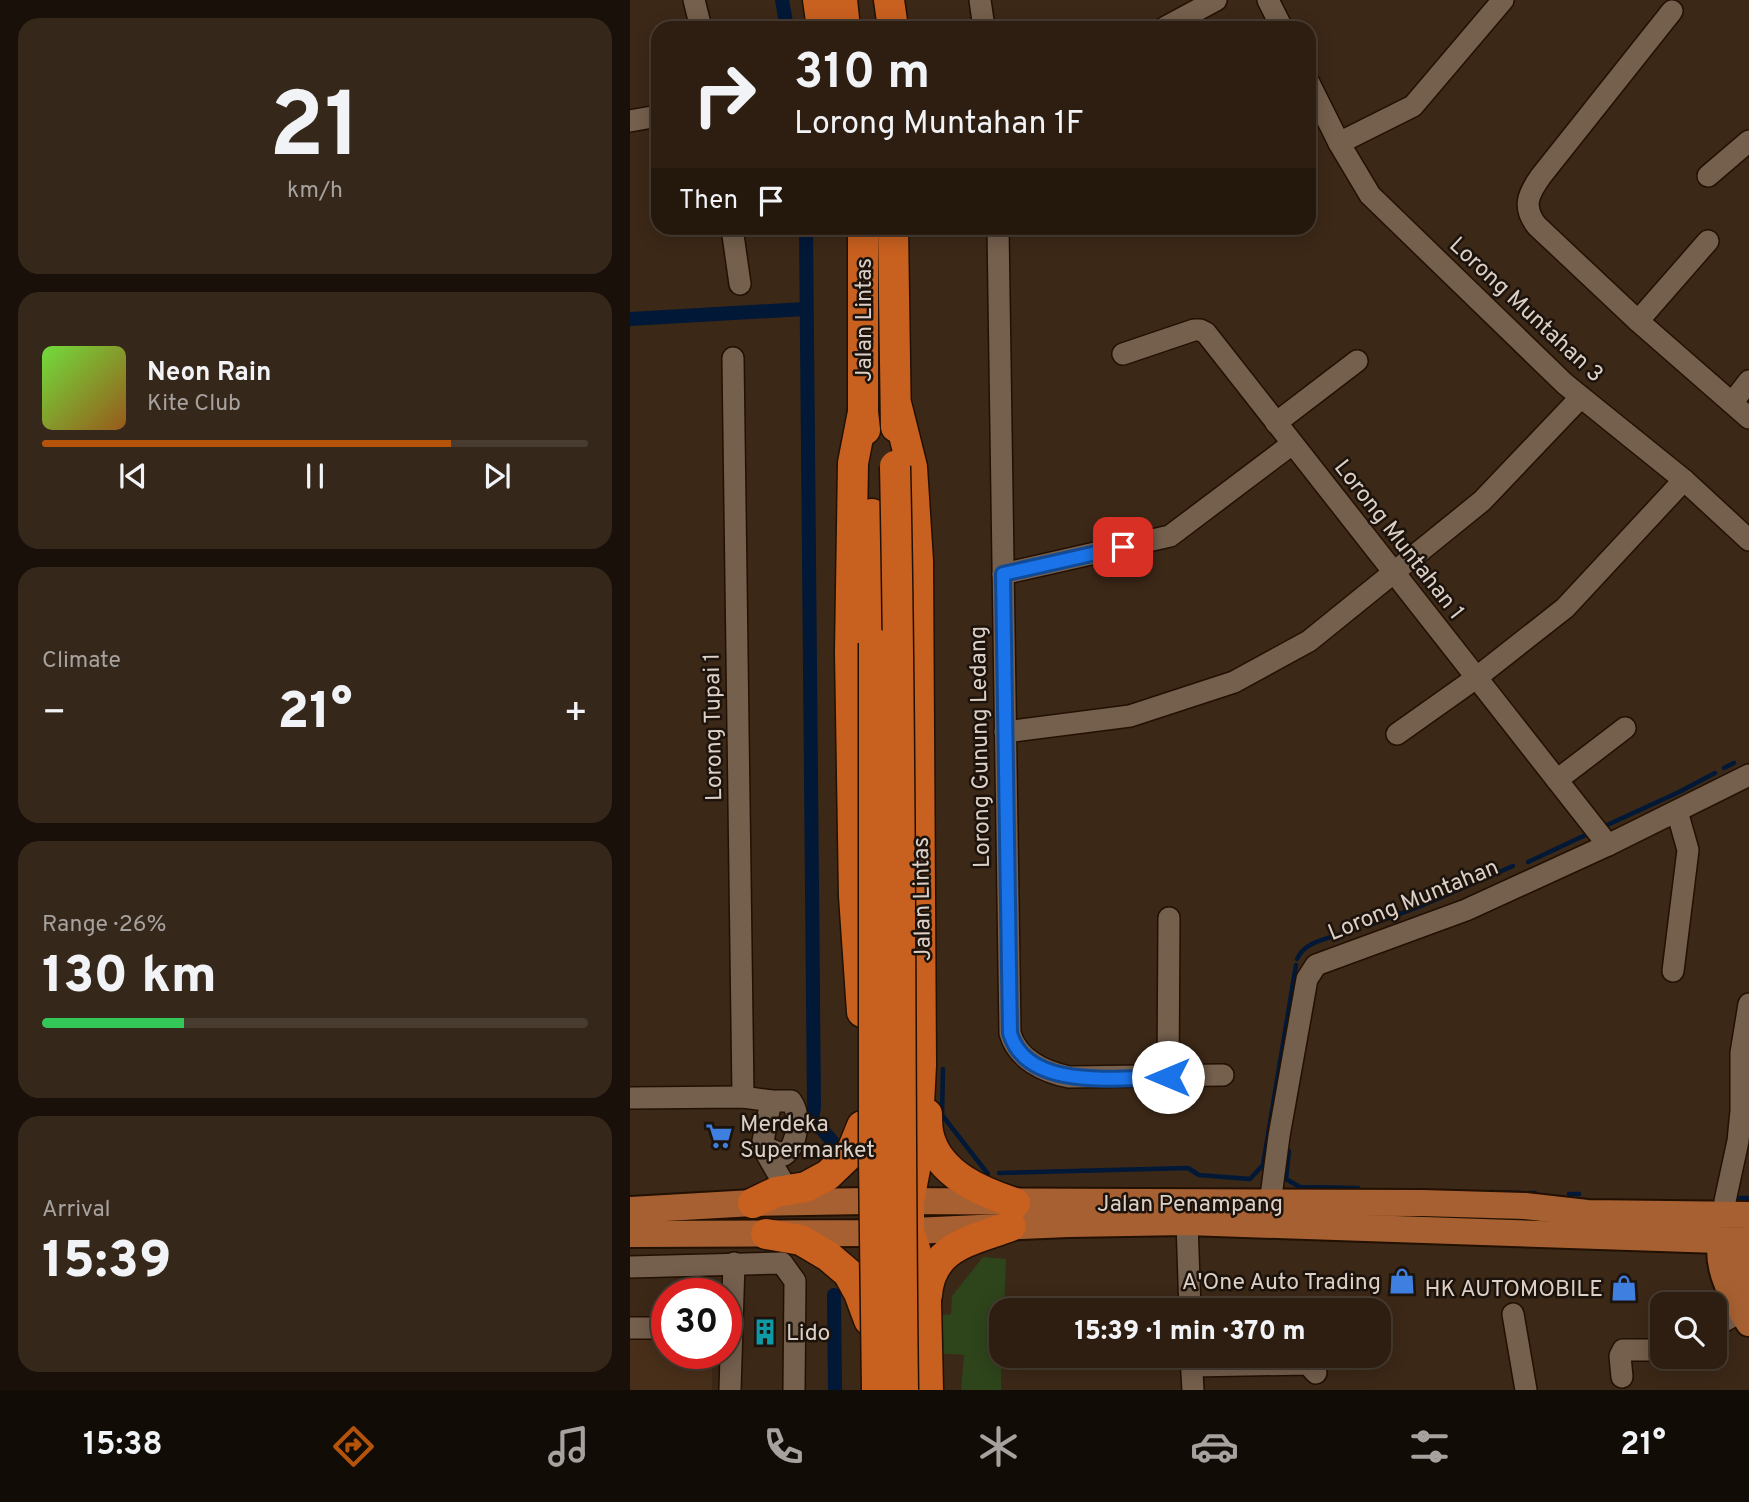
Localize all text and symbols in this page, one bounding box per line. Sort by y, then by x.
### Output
text: 310 m [794,44,930,106]
icon: right [679,49,770,140]
text: 21 [269,74,361,189]
text: Lorong Muntahan 1F [794,105,1084,145]
text: km/h [287,177,343,206]
icon: arrive [752,182,790,220]
text: Then [679,185,738,218]
street label: Lorong Muntahan 3 [1442,232,1609,390]
street label: Jalan Lintas [851,258,880,382]
text: Neon Rain [147,357,272,390]
text: Kite Club [147,390,241,419]
street label: Lorong Muntahan 1 [1326,455,1470,626]
icon: previous [114,457,152,495]
icon: pause [296,457,334,495]
icon: next [478,457,516,495]
pin [1093,517,1153,577]
icon: arrive [1104,528,1142,566]
street label: Lorong Gunung Ledang [965,626,998,868]
text: Climate [42,647,121,676]
street label: Lorong Tupai 1 [699,653,730,801]
text: 21° [278,681,352,747]
text: − [42,690,67,739]
text: + [563,690,588,739]
street label: Jalan Lintas [908,837,939,961]
street label: Lorong Muntahan [1324,854,1504,949]
text: Range · 26% [42,911,167,940]
text: 130 km [42,945,217,1011]
position arrow [1131,1040,1205,1114]
place label: Merdeka Supermarket [740,1111,875,1166]
supermarket icon: Merdeka Supermarket [704,1121,734,1151]
street label: Jalan Penampang [1097,1191,1283,1220]
text: Arrival [42,1196,111,1225]
text: 15:39 [42,1230,171,1296]
shop icon: A'One Auto Trading [1387,1266,1417,1296]
place label: A'One Auto Trading [1182,1269,1381,1298]
shop icon: HK AUTOMOBILE [1609,1273,1639,1303]
place label: HK AUTOMOBILE [1425,1276,1603,1305]
speed limit sign: 30 [651,1278,742,1369]
map controls [1650,1292,1727,1369]
button: search [1650,1292,1727,1369]
text: 15:39 · 1 min · 370 m [1074,1316,1306,1349]
building icon: Lido [750,1317,780,1347]
place label: Lido [786,1320,830,1349]
icon: directions [329,1422,378,1471]
icon: music [544,1422,593,1471]
icon: phone [759,1422,808,1471]
icon: climate [974,1422,1023,1471]
icon: car [1190,1422,1239,1471]
icon: filters [1405,1422,1454,1471]
text: 15:38 [83,1426,163,1466]
text: 21° [1620,1426,1666,1466]

